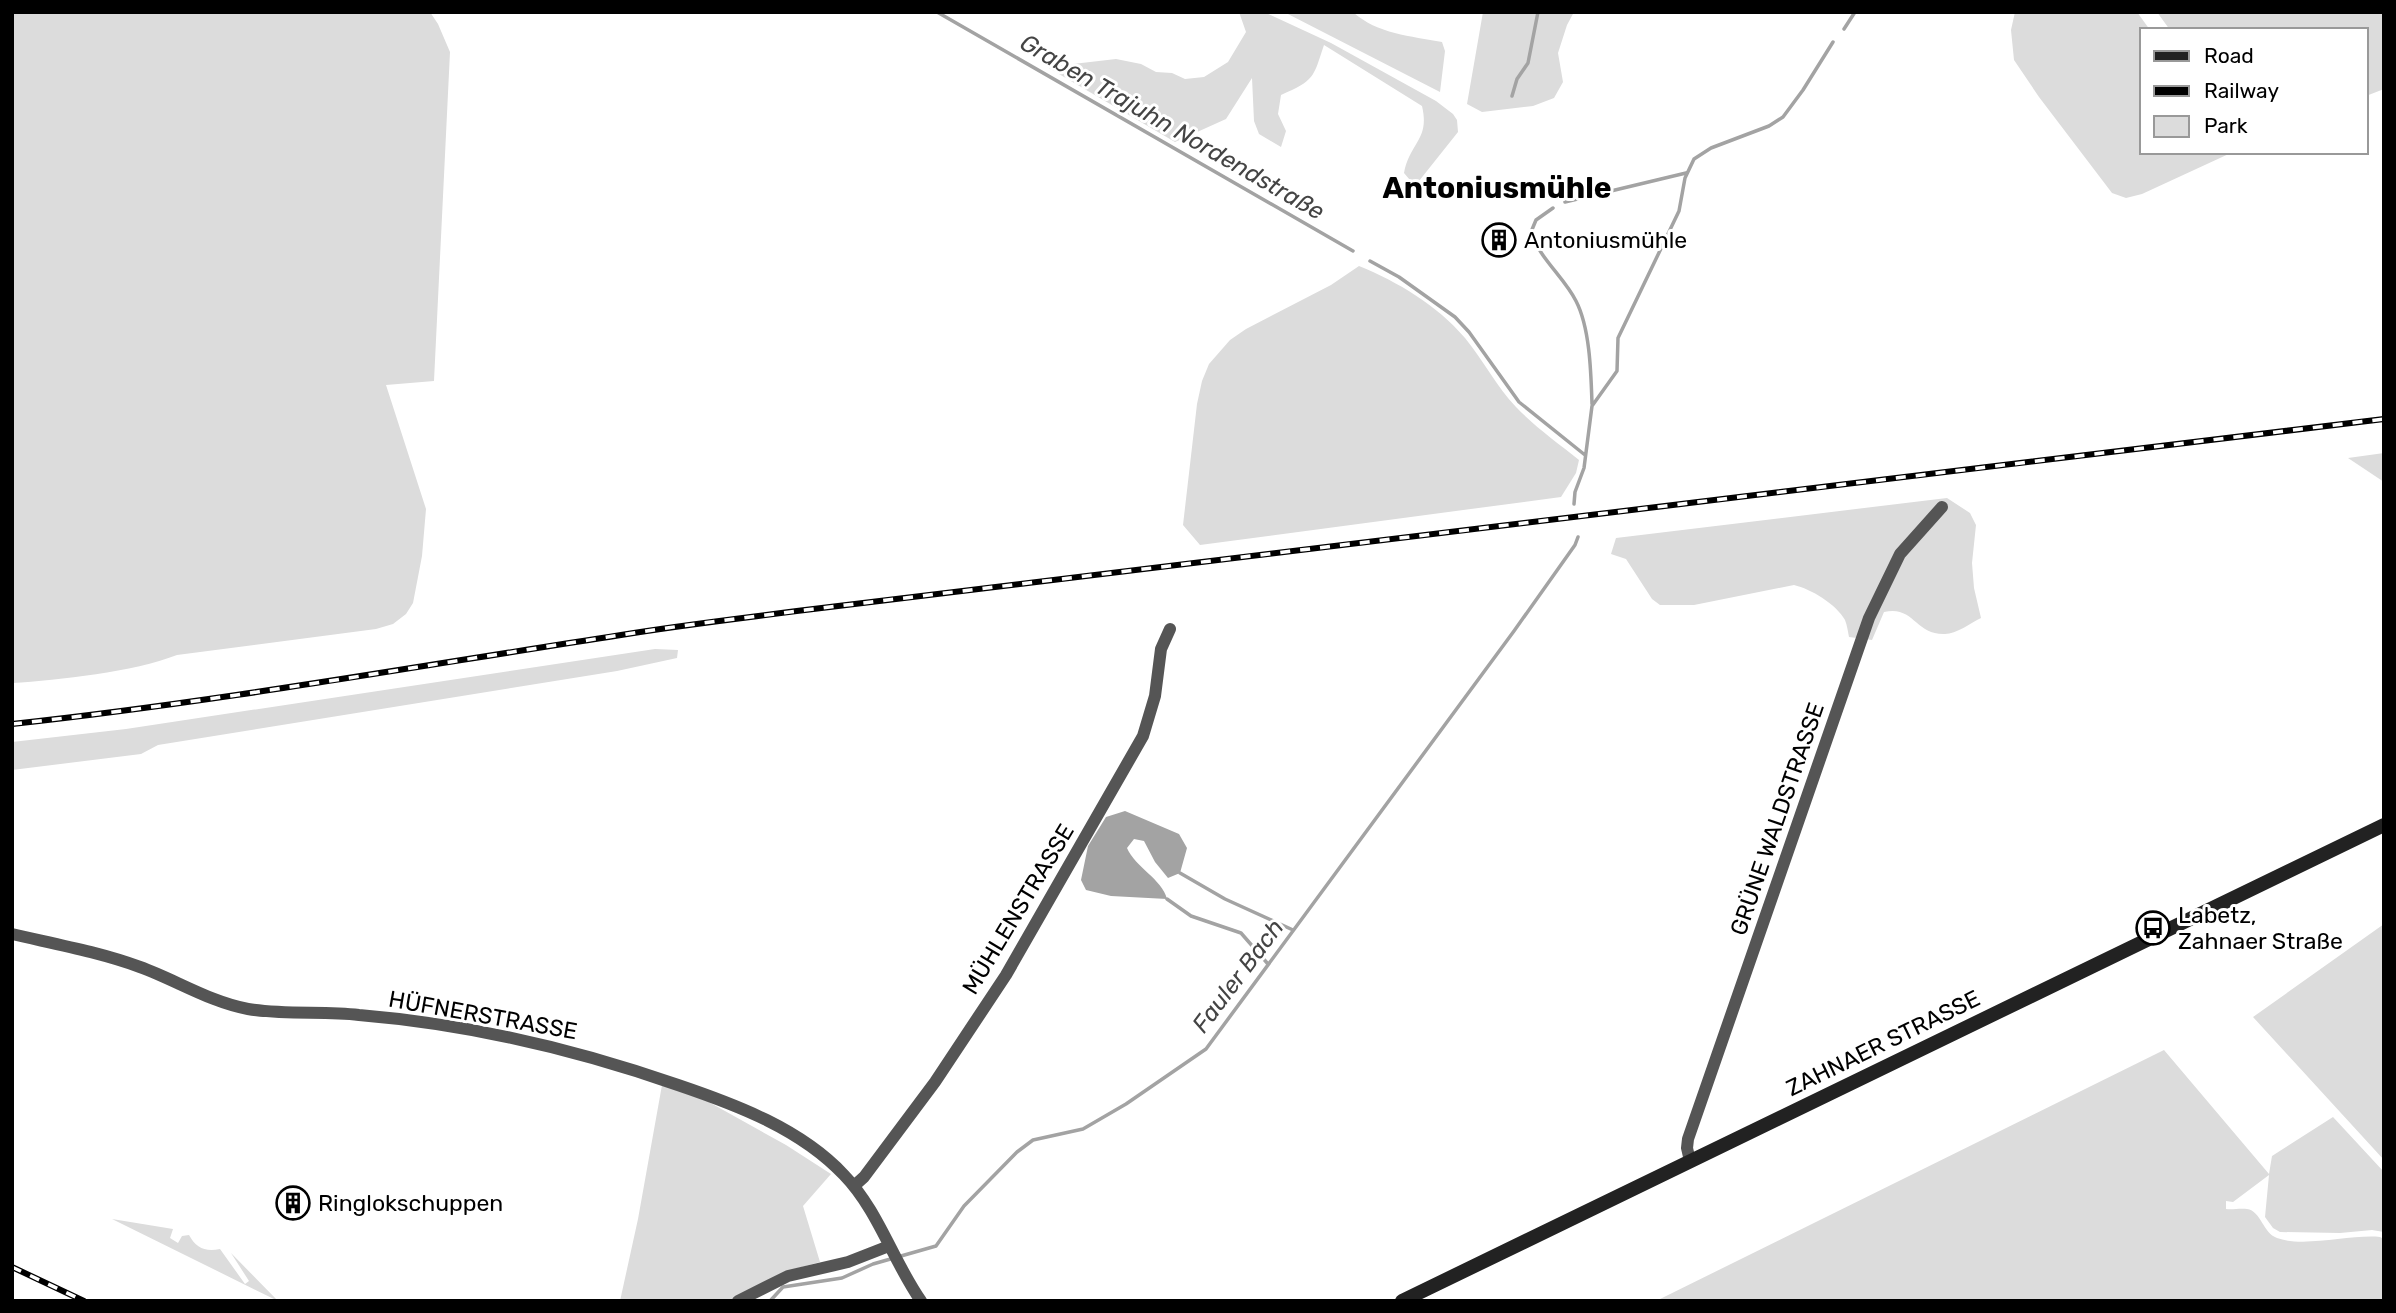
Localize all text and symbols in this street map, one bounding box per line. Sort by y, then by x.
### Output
water label: Graben Trajuhn Nordendstraße [1015,28,1329,226]
legend [2140,28,2368,154]
text: Road [2204,43,2254,68]
text: Railway [2204,78,2279,103]
text: Park [2204,113,2248,138]
district label: Antoniusmühle [1382,170,1612,206]
building icon: Antoniusmühle [1480,221,1518,259]
place label: Antoniusmühle [1524,226,1687,254]
street label: GRÜNE WALDSTRASSE [1724,699,1830,939]
street label: MÜHLENSTRASSE [956,819,1080,999]
place label: Labetz, Zahnaer Straße [2178,901,2343,955]
bus stop icon: Labetz, Zahnaer Straße [2134,909,2172,947]
water label: Fauler Bach [1186,914,1290,1038]
street label: ZAHNAER STRASSE [1782,984,1984,1102]
street label: HÜFNERSTRASSE [386,985,580,1045]
building icon: Ringlokschuppen [274,1184,312,1222]
place label: Ringlokschuppen [318,1189,503,1217]

